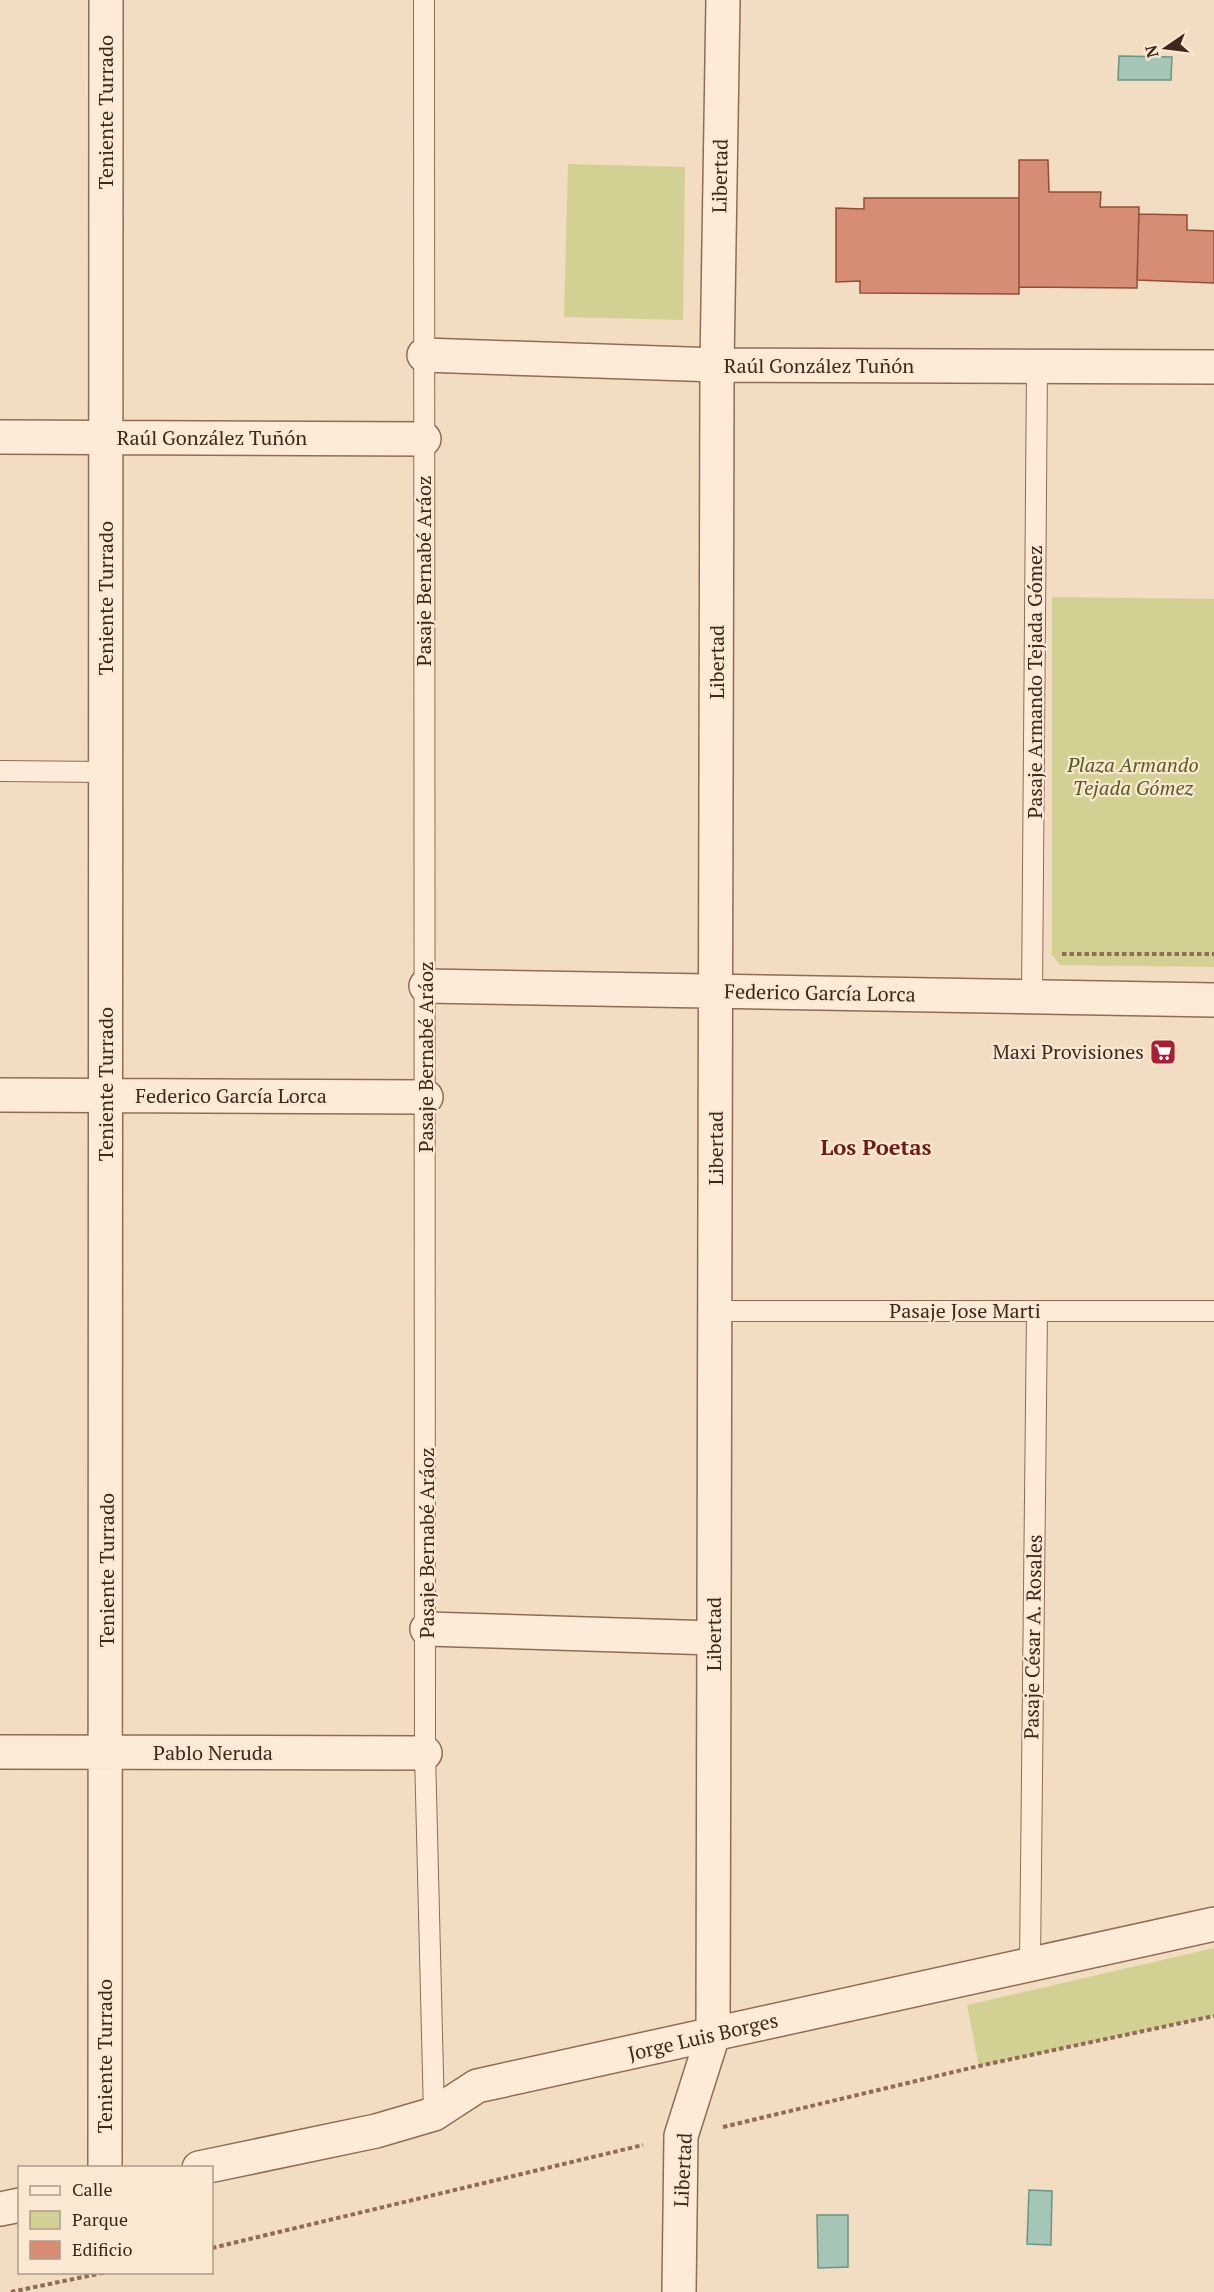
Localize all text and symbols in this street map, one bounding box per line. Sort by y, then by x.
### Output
north arrow [1136,18,1196,78]
street label: Teniente Turrado [92,35,119,189]
text: N [1139,43,1164,60]
street label: Libertad [705,139,734,213]
street label: Raúl González Tuñón [724,352,914,379]
street label: Raúl González Tuñón [117,424,307,451]
street label: Pasaje Bernabé Aráoz [410,476,437,666]
street label: Teniente Turrado [92,521,119,675]
street label: Pasaje Armando Tejada Gómez [1021,545,1048,819]
street label: Libertad [703,625,730,699]
park label: Plaza Armando Tejada Gómez [1066,751,1199,801]
street label: Pasaje Bernabé Aráoz [412,962,439,1152]
street label: Federico García Lorca [724,977,916,1008]
street label: Teniente Turrado [92,1007,119,1161]
supermarket icon: Maxi Provisiones [1148,1037,1178,1067]
place label: Maxi Provisiones [993,1038,1144,1065]
street label: Federico García Lorca [135,1082,327,1109]
street label: Libertad [702,1111,729,1185]
district label: Los Poetas [820,1132,932,1161]
street label: Pasaje Jose Marti [889,1297,1041,1324]
street label: Pasaje Bernabé Aráoz [413,1448,440,1638]
street label: Teniente Turrado [93,1493,120,1647]
street label: Pasaje César A. Rosales [1017,1534,1048,1740]
street label: Libertad [700,1597,727,1671]
street label: Pablo Neruda [153,1739,273,1766]
street label: Teniente Turrado [91,1979,118,2133]
street label: Jorge Luis Borges [625,2006,781,2067]
street label: Libertad [667,2132,698,2208]
legend [18,2166,213,2274]
text: Calle [72,2177,113,2201]
text: Parque [72,2207,128,2231]
text: Edificio [72,2237,132,2261]

